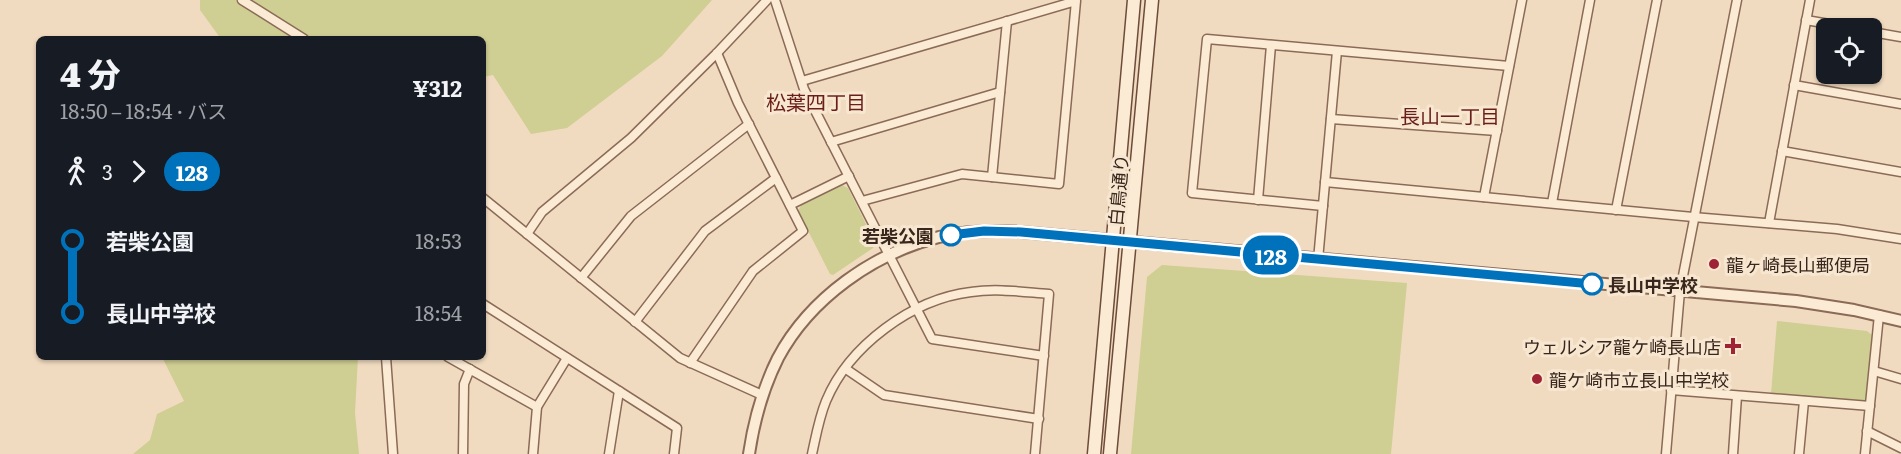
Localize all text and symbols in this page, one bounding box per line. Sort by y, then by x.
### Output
map controls [1816,18,1882,84]
button: locate [1816,18,1882,84]
text: 4 分 [60,48,121,97]
text: ¥312 [412,71,462,104]
district label: 松葉四丁目 [766,86,866,116]
text: 18:50 – 18:54 · バス [60,95,227,125]
district label: 長山一丁目 [1400,100,1500,130]
street label: 白鳥通り [1101,153,1135,227]
icon: walk [60,155,93,188]
icon: forward [122,155,155,188]
text: 3 [102,156,113,186]
text: 128 [176,156,208,187]
place label: 若柴公園 [862,222,934,249]
text: 若柴公園 [106,224,194,257]
marker: 若柴公園 [940,224,962,246]
text: 18:53 [415,225,462,255]
line badge: 128 [1236,236,1306,274]
text: 128 [1255,240,1287,271]
place label: 龍ヶ崎長山郵便局 [1726,251,1870,278]
marker: 龍ヶ崎長山郵便局 [1707,257,1721,271]
place label: 長山中学校 [1608,271,1698,298]
marker: 長山中学校 [1581,273,1603,295]
text: 長山中学校 [106,296,216,329]
text: 18:54 [415,297,462,327]
place label: ウェルシア龍ケ崎長山店 [1523,333,1721,360]
marker: ウェルシア龍ケ崎長山店 [1726,339,1740,353]
place label: 龍ケ崎市立長山中学校 [1549,366,1729,393]
marker: 龍ケ崎市立長山中学校 [1530,372,1544,386]

